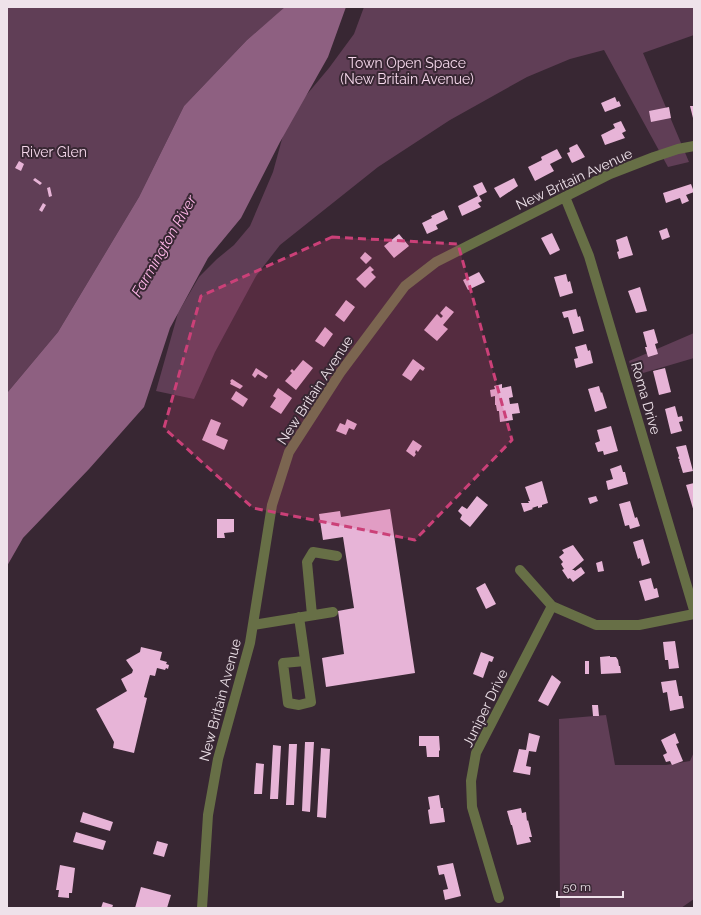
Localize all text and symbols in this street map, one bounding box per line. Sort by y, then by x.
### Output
park label: Town Open Space (New Britain Avenue) [340,55,474,87]
park label: River Glen [21,144,87,160]
street label: New Britain Avenue [513,145,635,213]
water label: Farmington River [128,191,201,300]
street label: New Britain Avenue [274,333,356,447]
street label: Roma Drive [628,360,664,436]
street label: New Britain Avenue [196,637,244,763]
street label: Juniper Drive [459,666,511,750]
scale bar [557,873,623,899]
text: 50 m [563,880,591,894]

